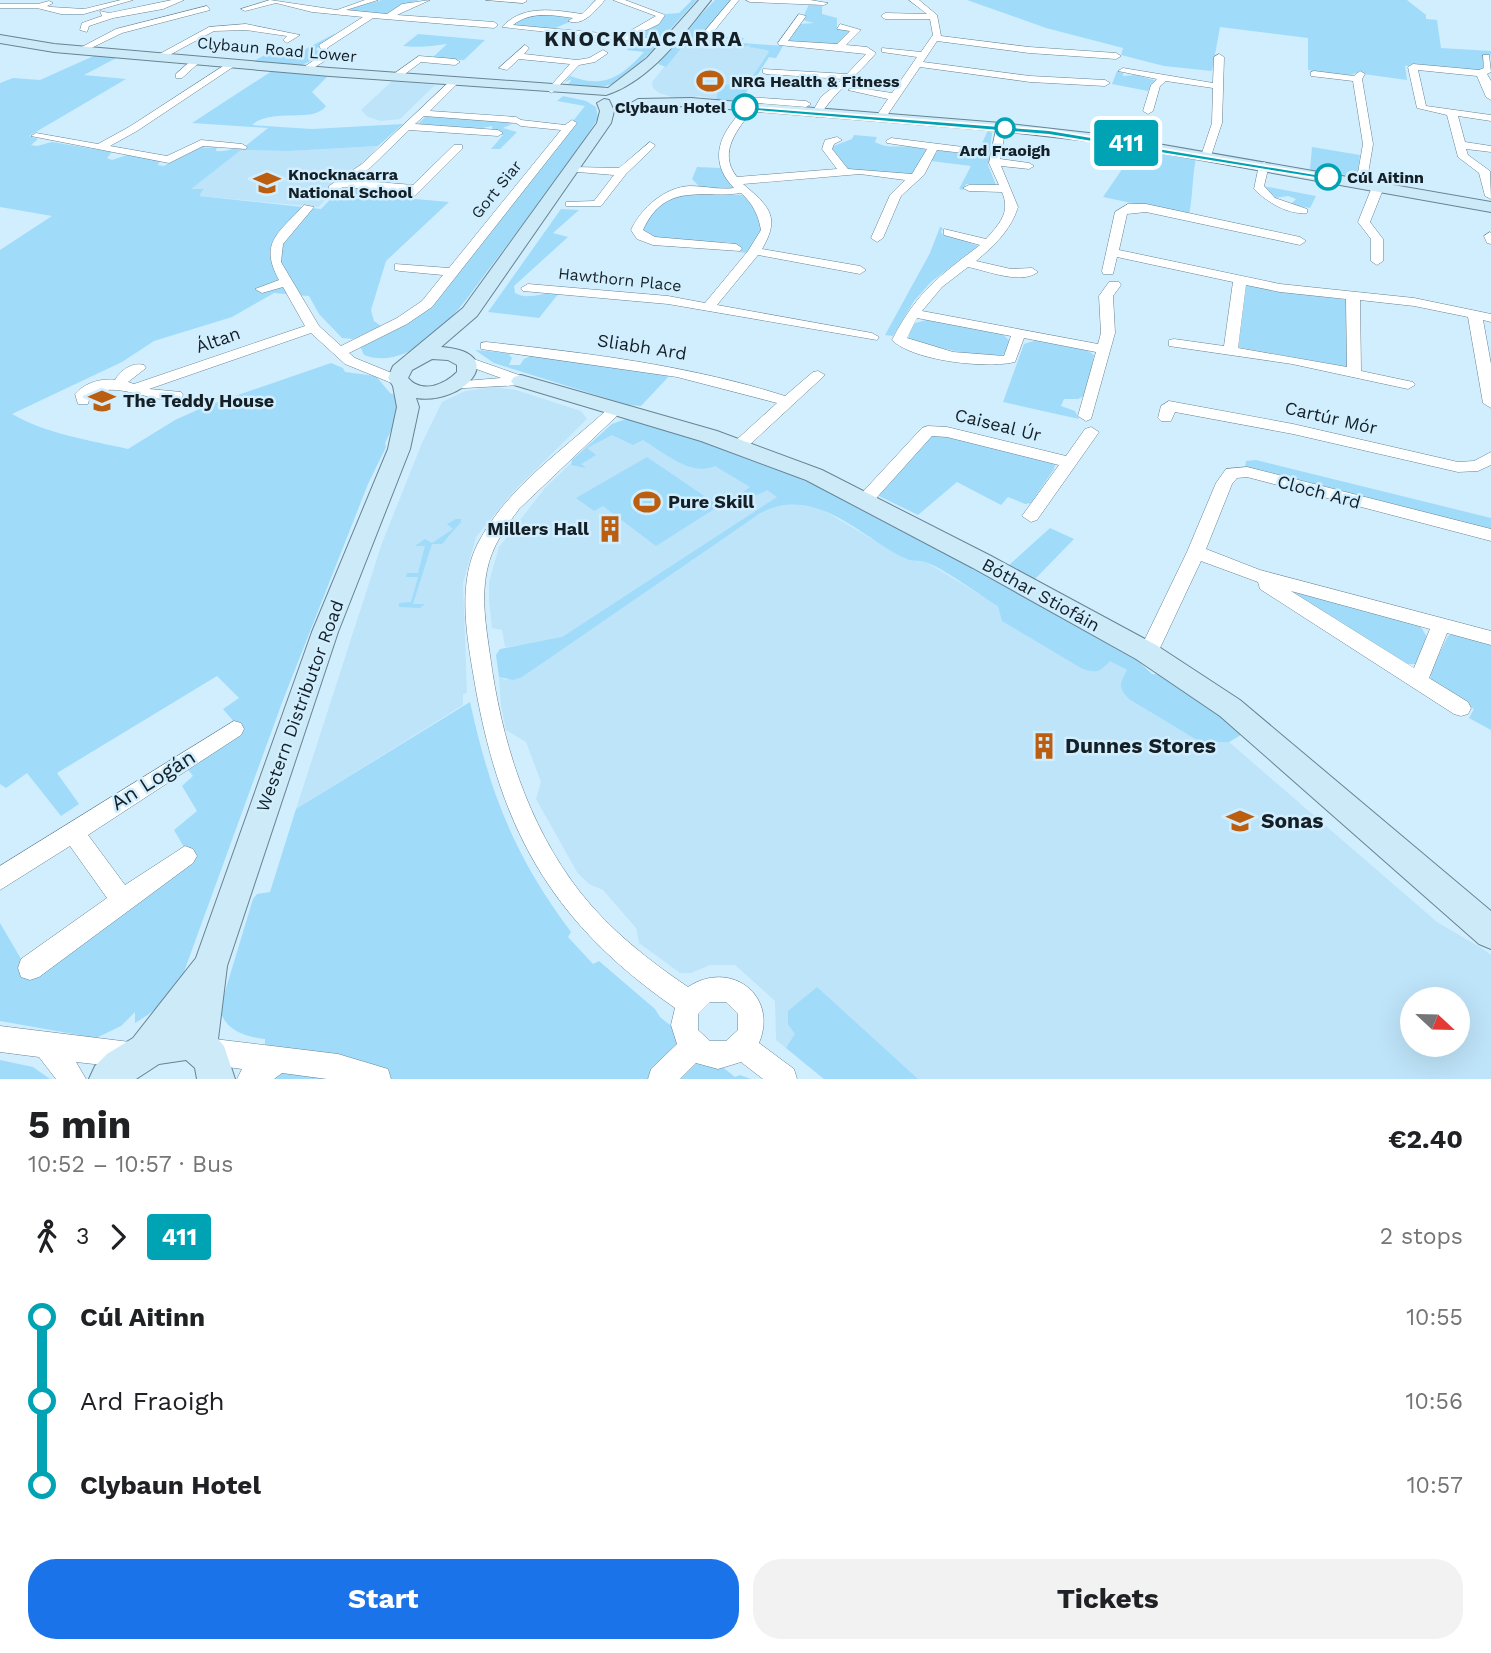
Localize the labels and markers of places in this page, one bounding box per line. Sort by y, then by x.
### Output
sports icon: NRG Health & Fitness [695,66,725,96]
place label: NRG Health & Fitness [731,72,900,91]
marker: Clybaun Hotel [732,94,758,120]
place label: Clybaun Hotel [615,98,727,117]
marker: Ard Fraoigh [995,118,1015,138]
place label: Ard Fraoigh [960,141,1050,160]
marker: Cúl Aitinn [1315,164,1341,190]
place label: Knocknacarra National School [288,165,413,202]
school or university icon: Knocknacarra National School [252,168,282,198]
place label: Cúl Aitinn [1347,168,1424,187]
school or university icon: The Teddy House [87,386,117,416]
place label: The Teddy House [123,390,274,411]
sports icon: Pure Skill [632,487,662,517]
place label: Pure Skill [668,491,754,512]
building icon: Millers Hall [595,514,625,544]
place label: Millers Hall [487,518,589,539]
building icon: Dunnes Stores [1029,731,1059,761]
place label: Dunnes Stores [1065,733,1216,758]
school or university icon: Sonas [1225,806,1255,836]
place label: Sonas [1261,808,1324,833]

